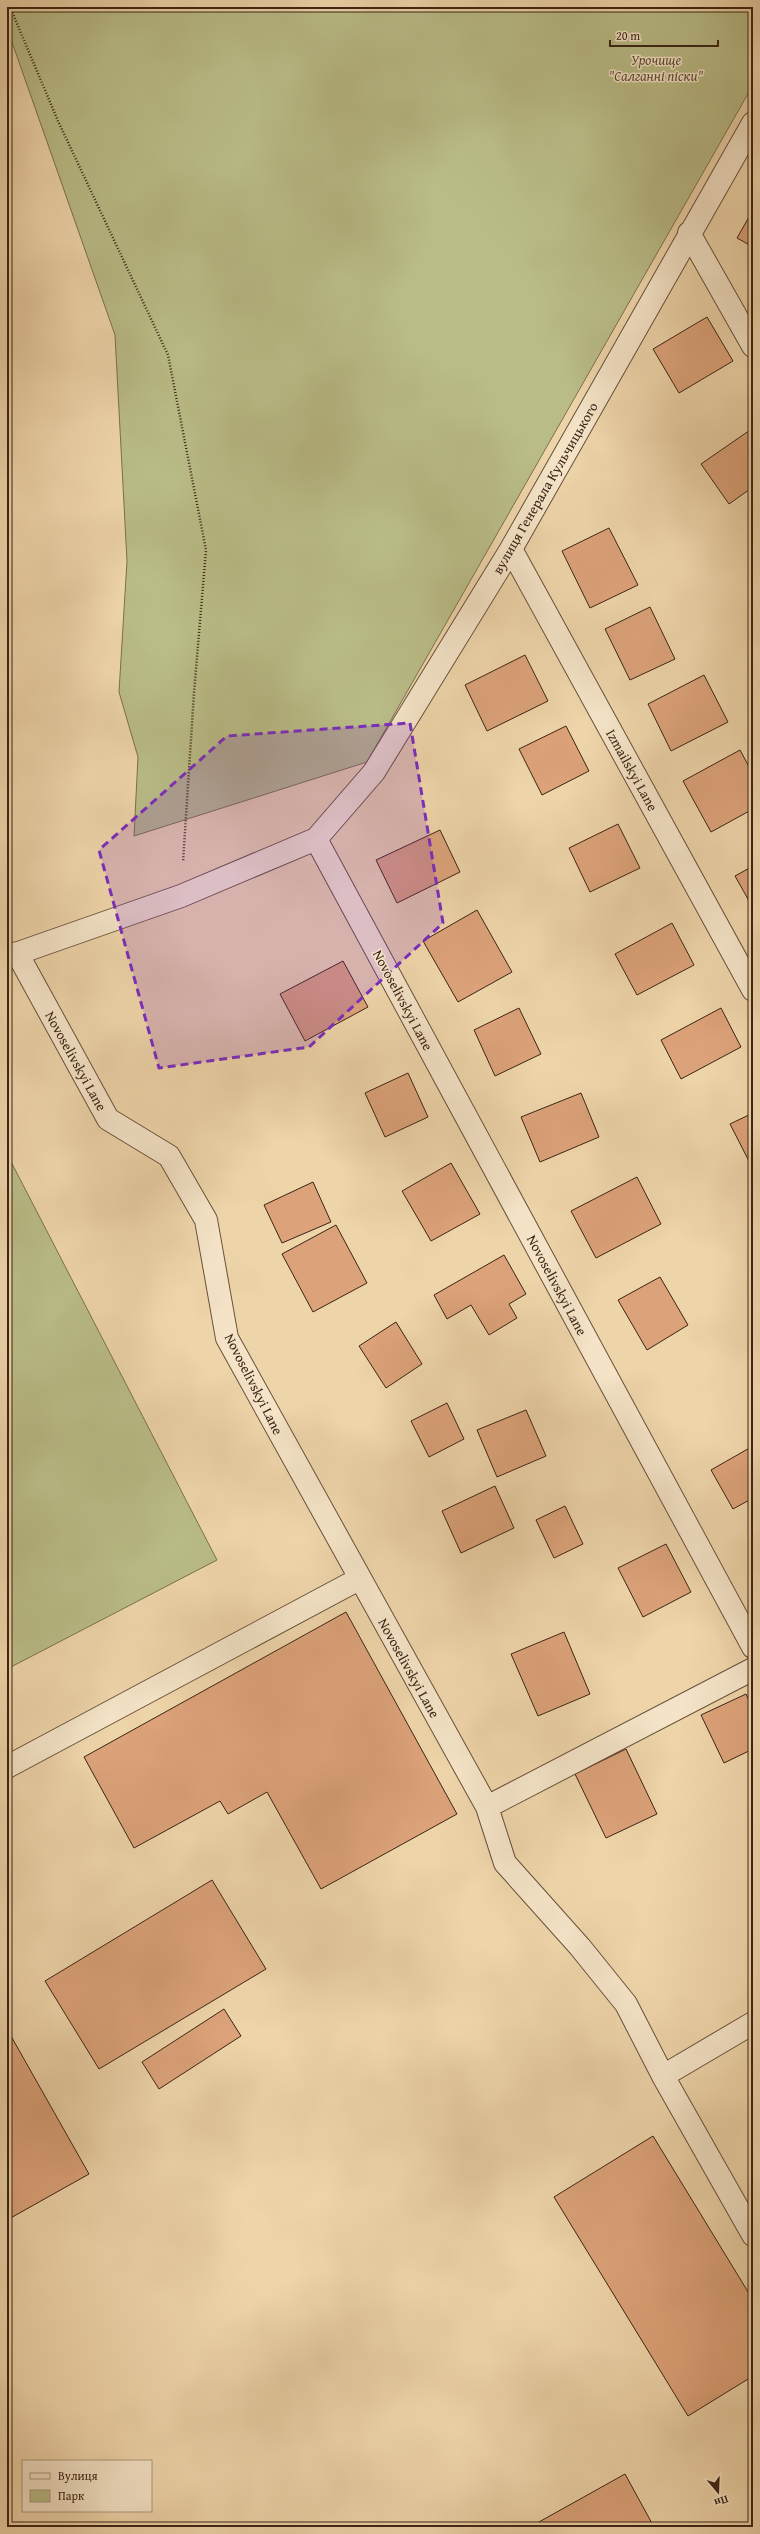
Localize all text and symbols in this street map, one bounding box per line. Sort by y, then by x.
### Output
scale bar [610,22,718,48]
text: 20 m [616,27,640,44]
park label: Урочище "Салганні піски" [609,50,704,86]
street label: вулиця Генерала Кульчицького [487,398,603,578]
street label: Izmailskyi Lane [601,725,663,815]
street label: Novoselivskyi Lane [368,946,438,1054]
street label: Novoselivskyi Lane [40,1007,112,1115]
street label: Novoselivskyi Lane [522,1231,592,1339]
street label: Novoselivskyi Lane [220,1330,288,1439]
street label: Novoselivskyi Lane [373,1614,445,1722]
legend [22,2460,152,2512]
text: Вулиця [58,2467,98,2484]
north arrow [698,2472,738,2512]
text: Парк [58,2487,85,2504]
text: Пн [712,2492,731,2511]

